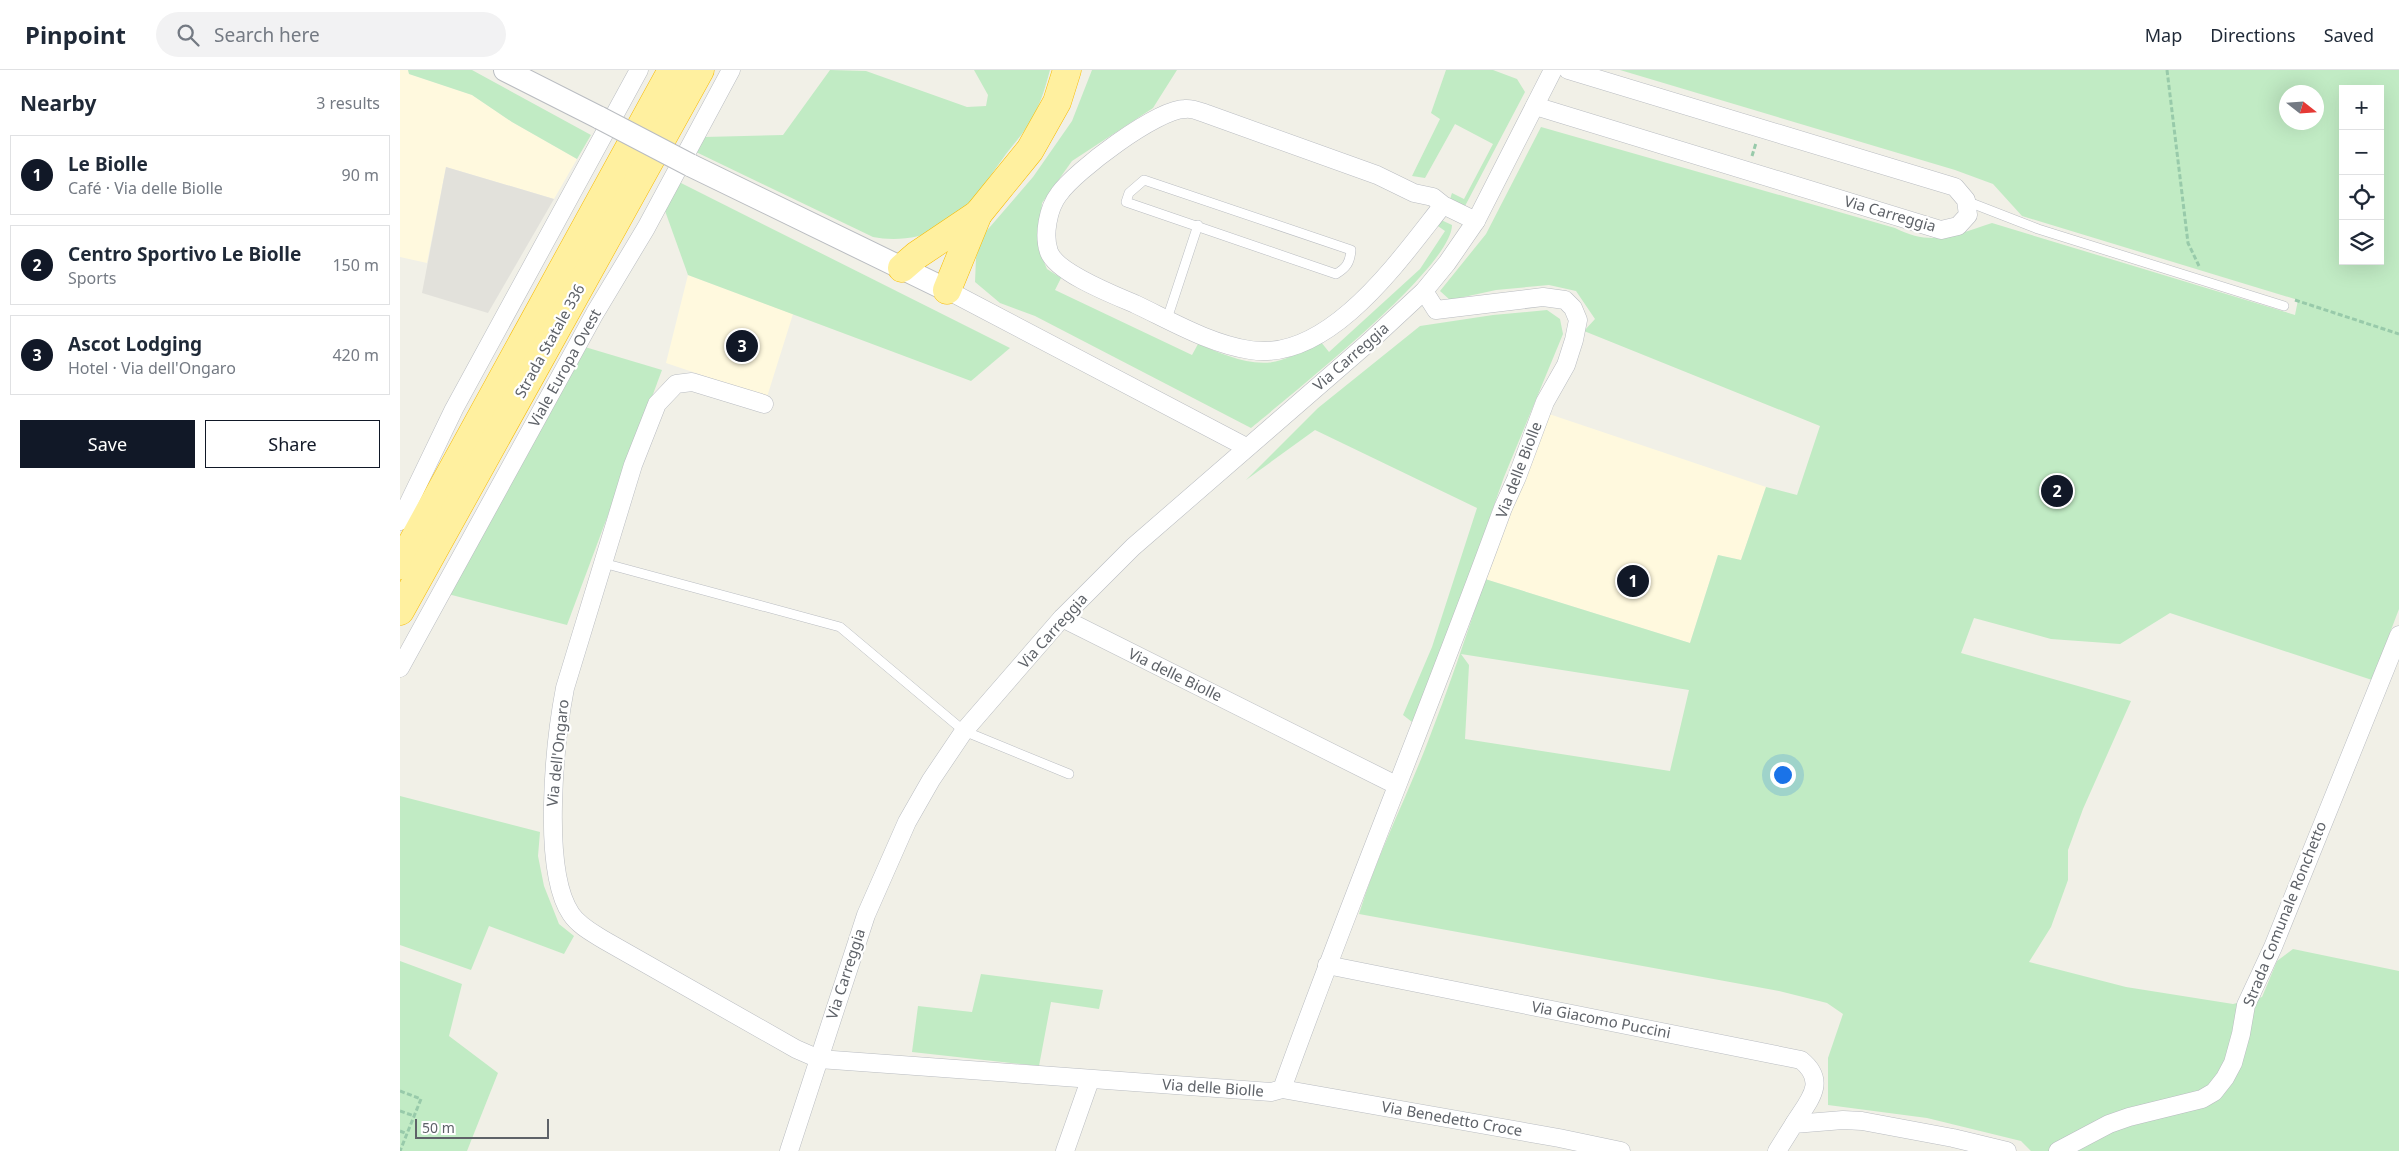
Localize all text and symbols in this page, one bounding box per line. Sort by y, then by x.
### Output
search box [156,12,506,57]
text: Pinpoint [25,18,126,51]
icon: search [174,21,202,49]
text: Search here [214,22,320,48]
text: Map [2145,23,2182,47]
text: Directions [2210,23,2296,47]
text: Saved [2324,23,2374,47]
north arrow [2279,85,2324,130]
map controls [2339,85,2384,265]
button: + [2339,85,2384,130]
text: Nearby [20,89,96,117]
text: 3 results [316,92,380,114]
button: − [2339,130,2384,175]
text: Le Biolle [68,151,148,177]
text: 1 [32,164,42,186]
text: 90 m [342,164,379,186]
button: locate [2339,175,2384,220]
text: Café · Via delle Biolle [68,177,223,199]
street label: Via Carreggia [1842,190,1938,236]
button: layers [2339,220,2384,265]
text: Centro Sportivo Le Biolle [68,241,301,267]
text: 2 [32,254,42,276]
text: 150 m [332,254,379,276]
text: Sports [68,267,116,289]
street label: Strada Statale 336 [510,280,589,401]
street label: Viale Europa Ovest [523,304,605,430]
street label: Via Carreggia [1308,318,1393,395]
pin: 3 [726,327,758,365]
text: Ascot Lodging [68,331,202,357]
text: 3 [32,344,42,366]
text: 420 m [332,344,379,366]
text: Hotel · Via dell'Ongaro [68,357,236,379]
street label: Via delle Biolle [1490,419,1546,521]
button: Save [20,420,195,468]
button: Share [205,420,380,468]
pin: 2 [2041,472,2073,510]
pin: 1 [1617,562,1649,600]
street label: Via Carreggia [1013,589,1091,672]
street label: Via delle Biolle [1125,643,1226,705]
street label: Via dell'Ongaro [541,698,573,807]
your location [1770,762,1796,788]
street label: Strada Comunale Ronchetto [2238,818,2330,1009]
street label: Via Carreggia [821,926,869,1022]
street label: Via Giacomo Puccini [1530,996,1673,1042]
street label: Via delle Biolle [1162,1073,1265,1101]
street label: Via Benedetto Croce [1380,1096,1524,1140]
scale bar [415,1116,549,1139]
text: 50 m [422,1118,455,1137]

